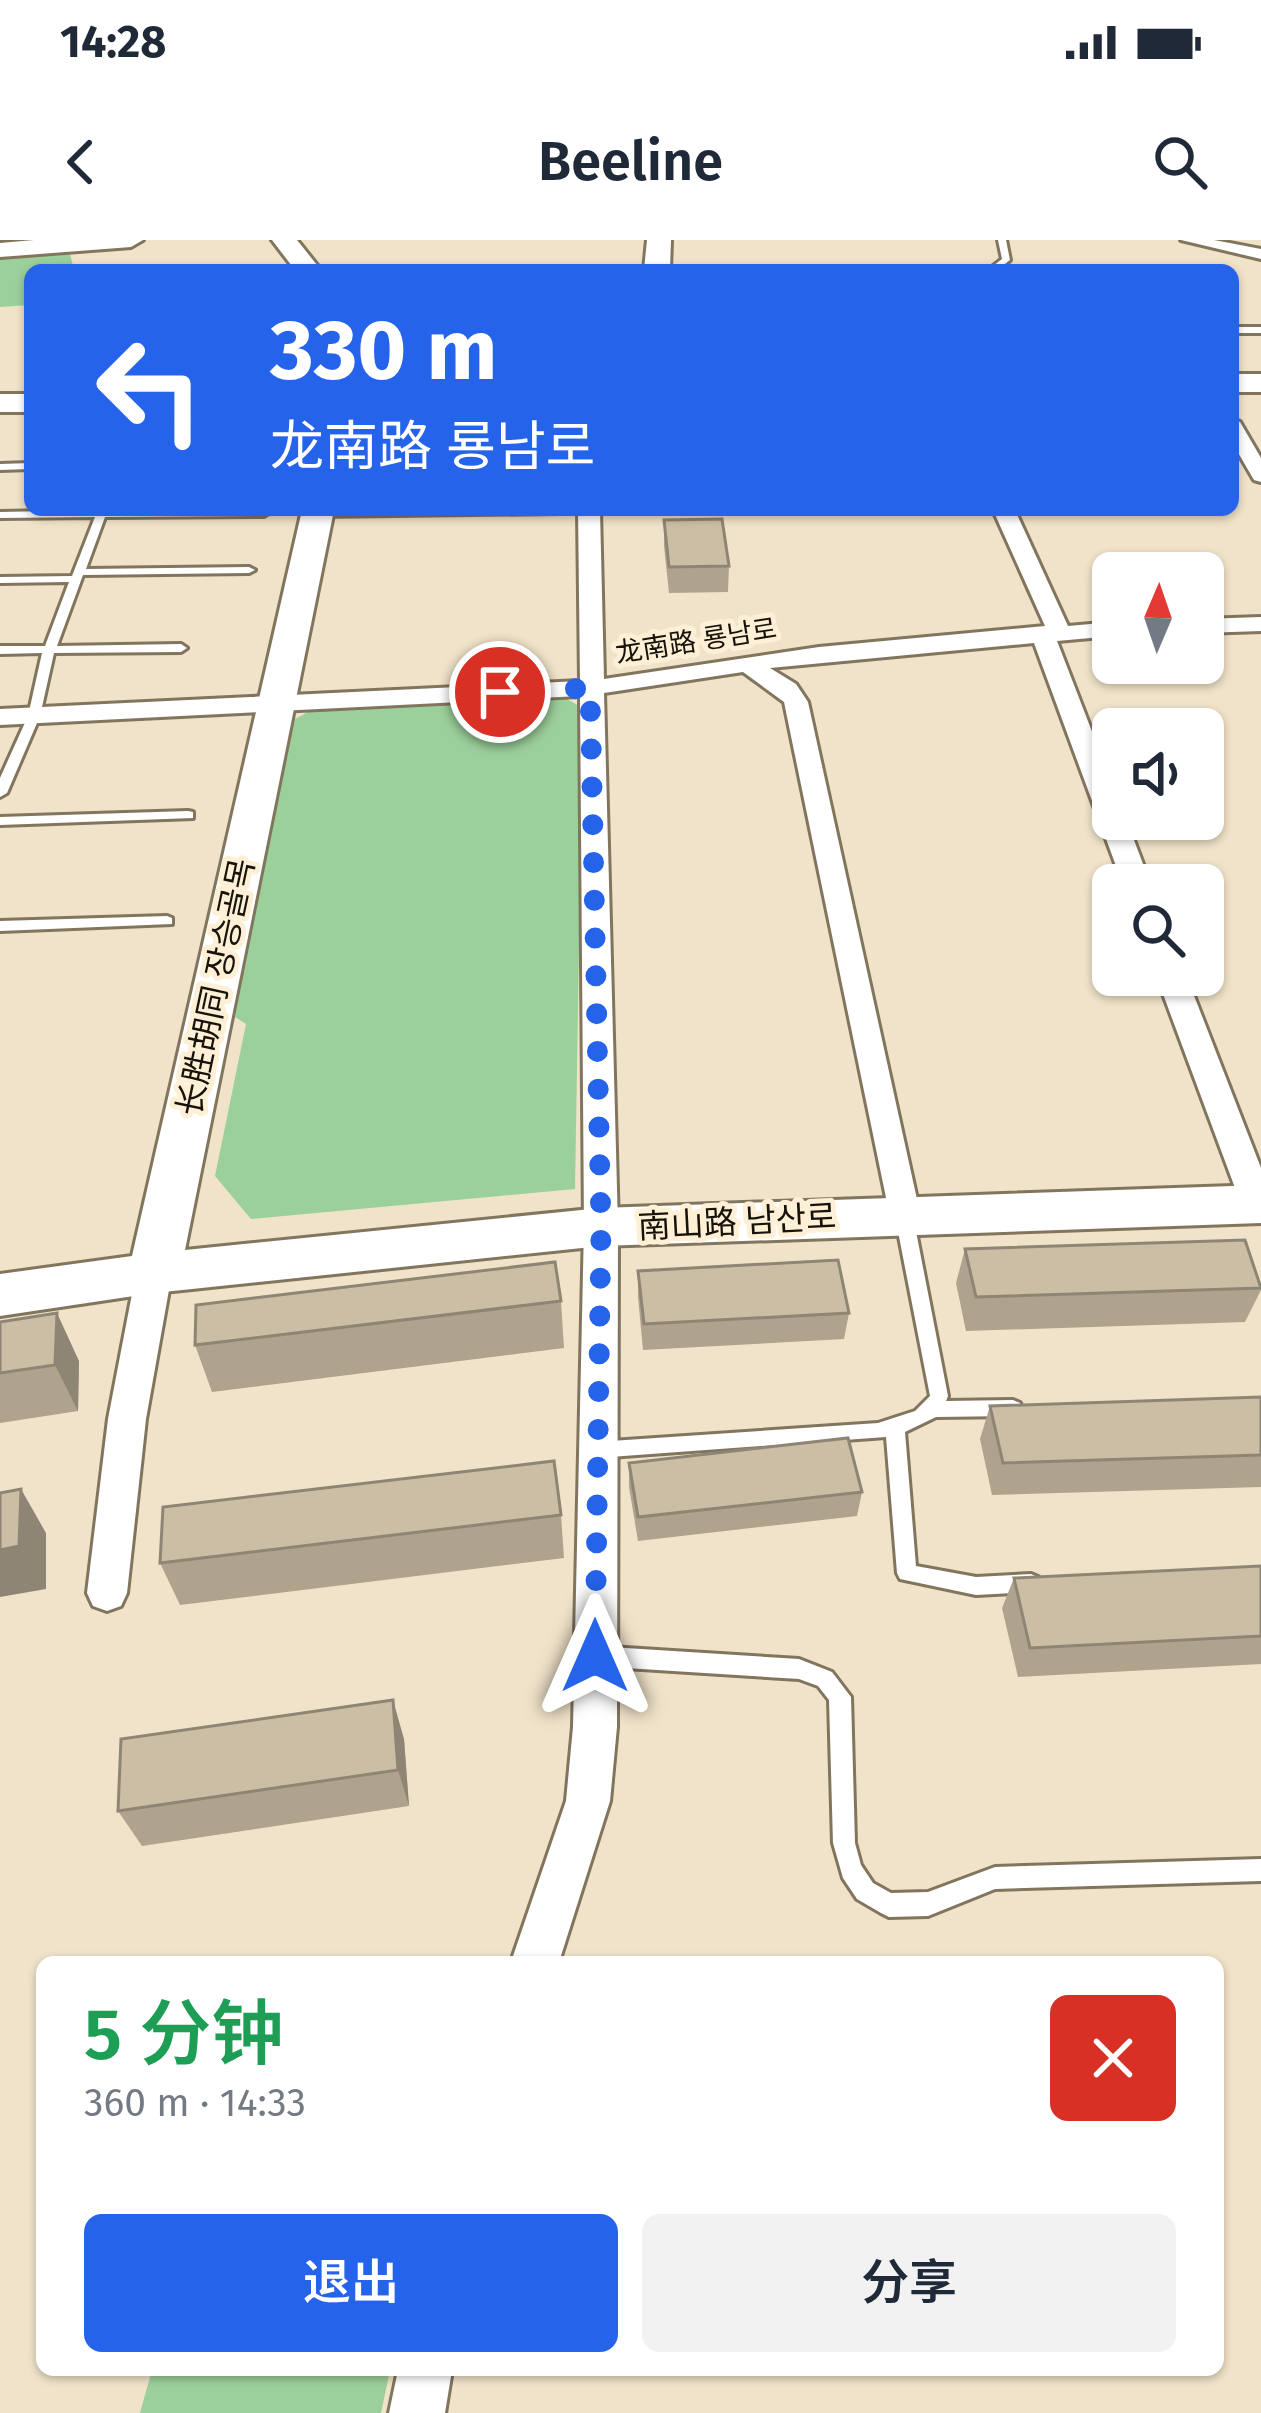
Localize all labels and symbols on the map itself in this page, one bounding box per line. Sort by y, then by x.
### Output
north arrow [1092,552,1224,684]
street label: 龙南路 룡남로 [613,612,779,670]
pin [449,641,551,743]
street label: 长胜胡同 장승골목 [169,855,263,1120]
street label: 南山路 남산로 [637,1197,837,1247]
position arrow [532,1593,658,1719]

